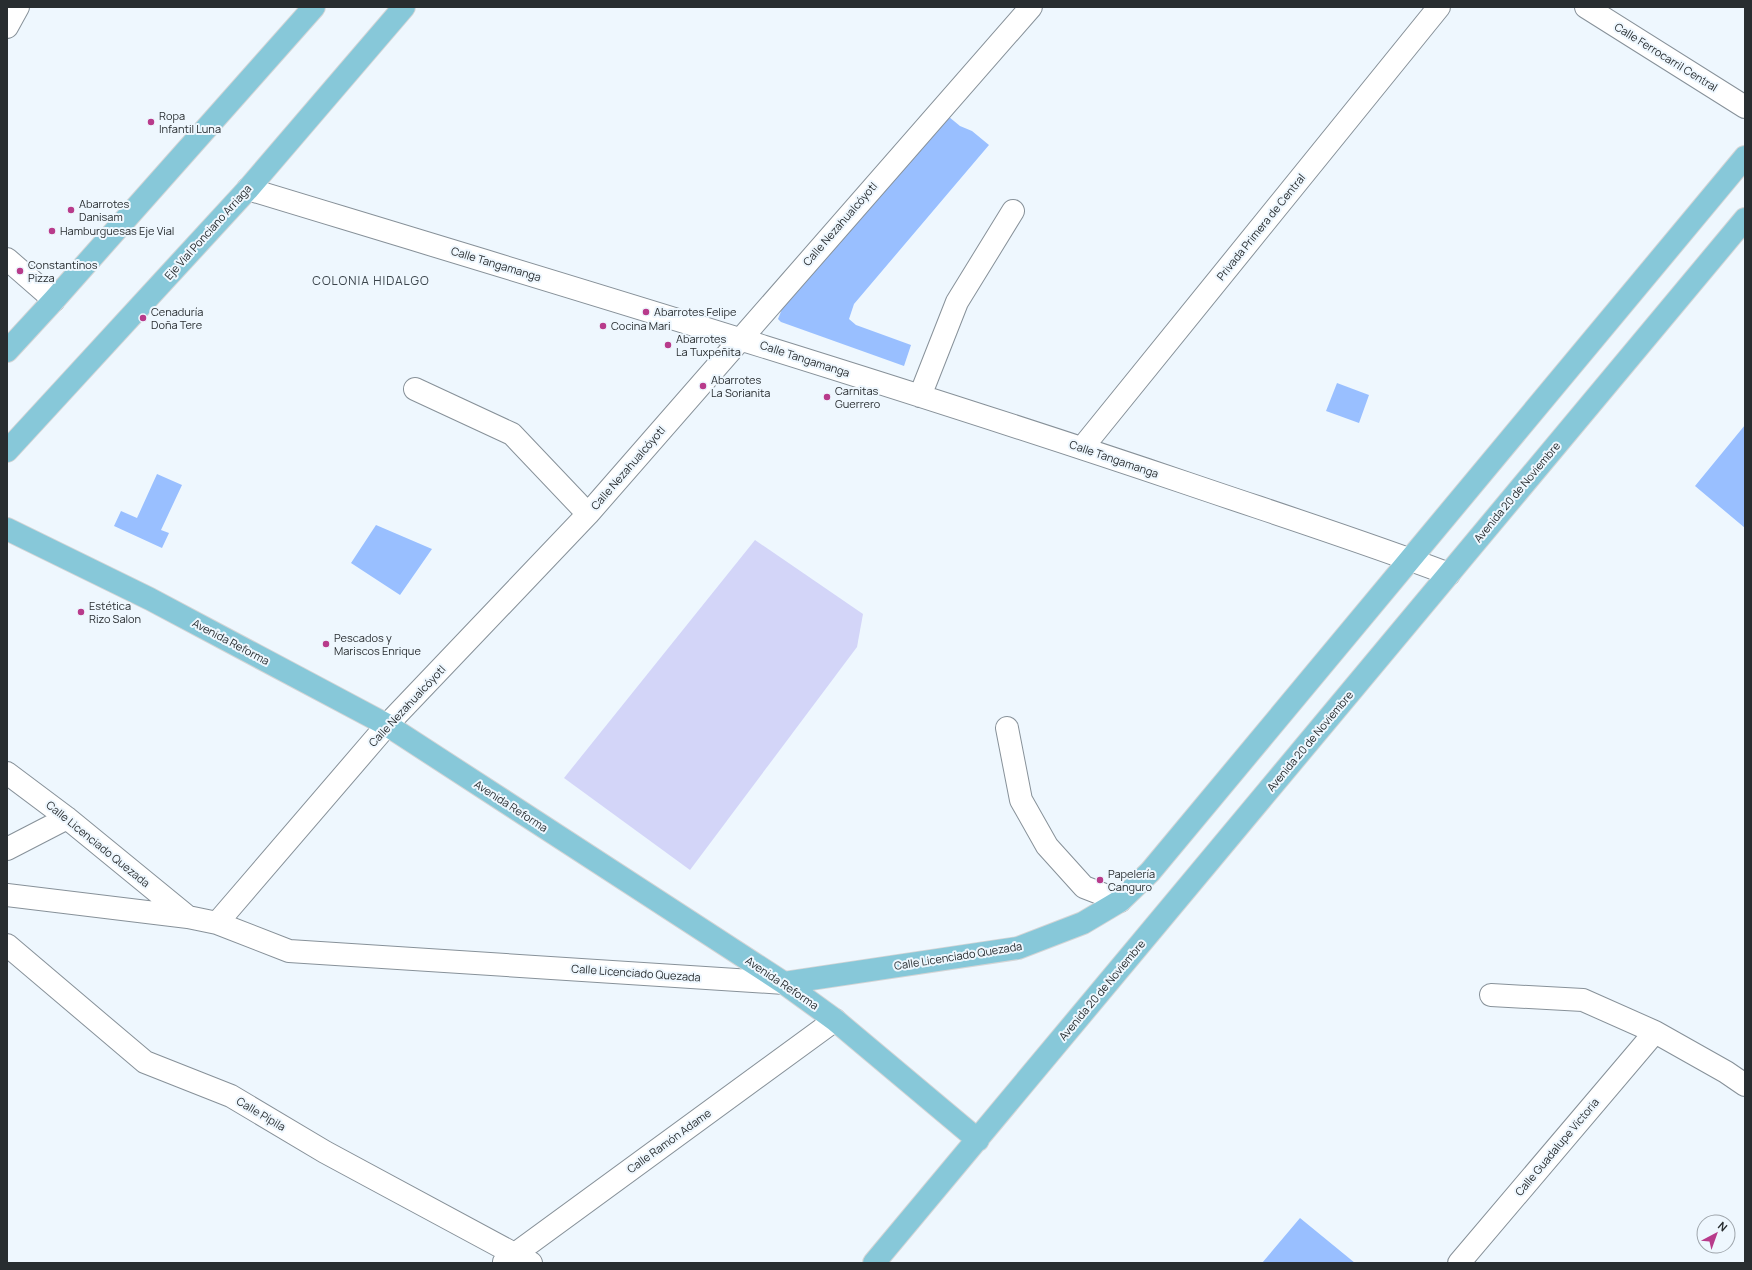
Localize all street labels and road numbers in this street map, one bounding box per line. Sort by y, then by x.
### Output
street label: Calle Ferrocarril Central [1612,19,1721,94]
street label: Privada Primera de Central [1213,170,1308,283]
street label: Calle Nezahualcóyotl [799,179,880,269]
street label: Eje Vial Ponciano Arriaga [161,181,254,282]
street label: Calle Tangamanga [449,243,543,284]
street label: Calle Tangamanga [758,337,852,380]
street label: Calle Nezahualcóyotl [587,423,668,513]
street label: Calle Tangamanga [1068,436,1161,481]
street label: Avenida 20 de Noviembre [1470,438,1563,545]
street label: Avenida Reforma [190,615,272,668]
street label: Calle Nezahualcóyotl [365,662,448,750]
street label: Avenida 20 de Noviembre [1263,687,1356,794]
street label: Avenida Reforma [472,776,551,835]
street label: Calle Licenciado Quezada [43,797,153,890]
street label: Avenida 20 de Noviembre [1055,936,1148,1043]
street label: Calle Licenciado Quezada [893,938,1023,973]
street label: Avenida Reforma [743,953,822,1013]
street label: Calle Licenciado Quezada [571,960,701,985]
street label: Calle Pípila [234,1093,289,1134]
street label: Calle Guadalupe Victoria [1511,1095,1602,1199]
street label: Calle Ramón Adame [624,1105,714,1176]

